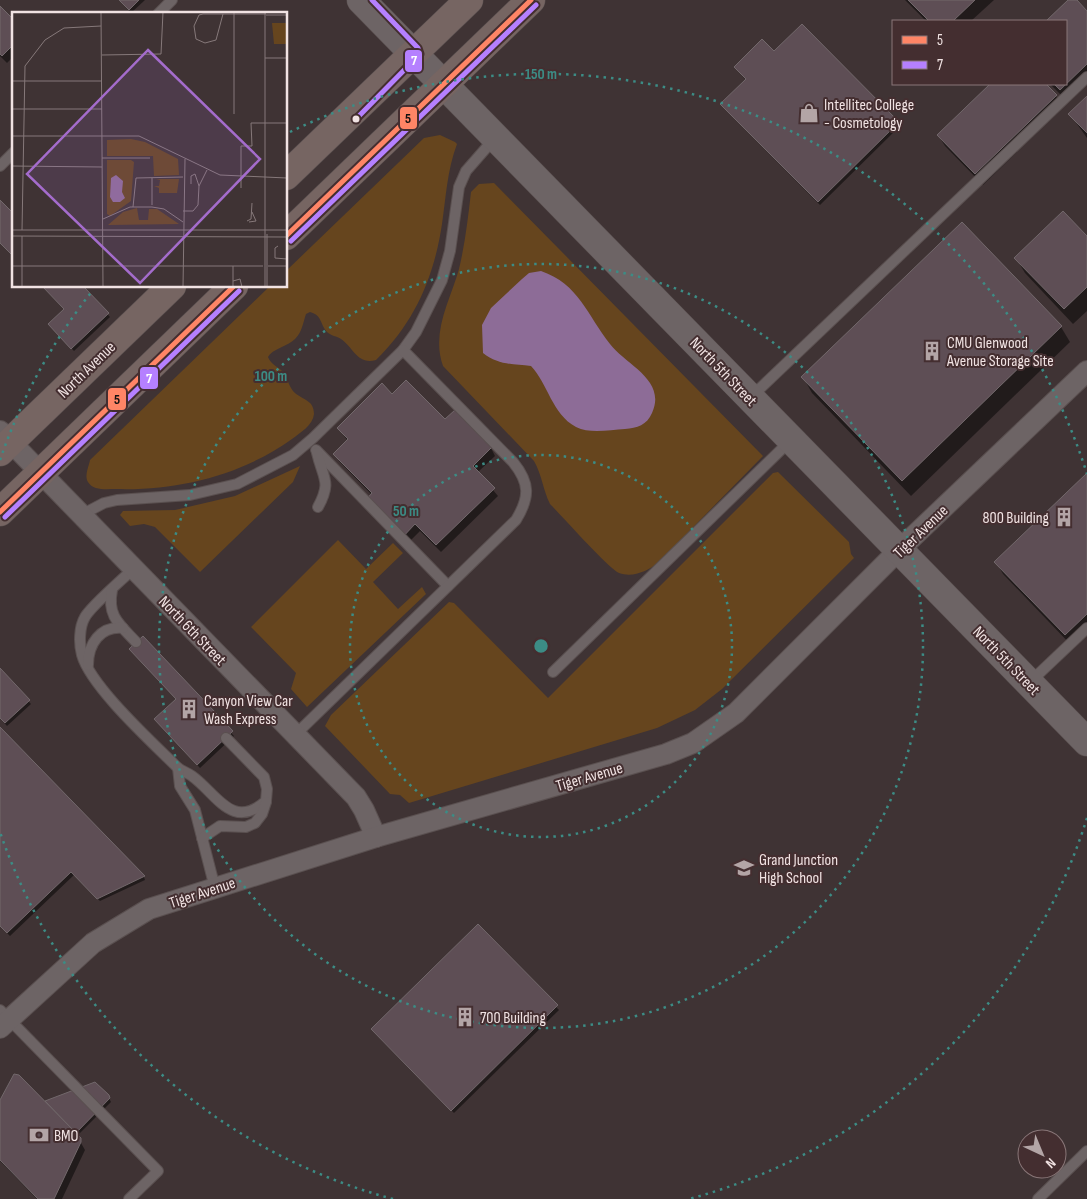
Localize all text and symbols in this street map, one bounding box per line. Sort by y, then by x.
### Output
inset map [12,12,288,288]
legend [892,20,1067,85]
text: 5 [937,31,943,50]
line badge: 7 [404,49,423,73]
text: 7 [411,52,418,69]
text: 7 [937,56,943,75]
text: 150 m [525,65,557,84]
place label: Intellitec College - Cosmetology [824,96,914,133]
shop icon: Intellitec College - Cosmetology [798,102,820,124]
line badge: 5 [399,106,418,130]
text: 5 [405,110,411,127]
unlabelled marker [351,114,361,124]
street label: North 5th Street [685,334,761,410]
place label: CMU Glenwood Avenue Storage Site [946,334,1054,371]
street label: North Avenue [54,338,120,402]
building icon: CMU Glenwood Avenue Storage Site [921,340,943,362]
line badge: 7 [139,366,159,390]
text: 100 m [255,367,287,386]
text: 7 [146,370,153,387]
line badge: 5 [107,387,127,411]
text: 5 [114,391,120,408]
street label: Tiger Avenue [890,501,952,563]
text: 50 m [393,502,419,521]
building icon: 800 Building [1053,506,1075,528]
place label: 800 Building [983,509,1049,528]
street label: North 6th Street [154,592,230,670]
street label: North 5th Street [968,623,1044,699]
centre of rings [532,637,550,655]
place label: Canyon View Car Wash Express [204,692,293,729]
building icon: Canyon View Car Wash Express [178,698,200,720]
street label: Tiger Avenue [554,759,625,796]
place label: Grand Junction High School [759,851,838,888]
school or university icon: Grand Junction High School [733,857,755,879]
street label: Tiger Avenue [167,874,238,913]
building icon: 700 Building [454,1006,476,1028]
place label: 700 Building [480,1009,546,1028]
bank icon: BMO [28,1124,50,1146]
place label: BMO [54,1127,79,1146]
north arrow [1017,1129,1067,1179]
text: N [1042,1154,1059,1172]

